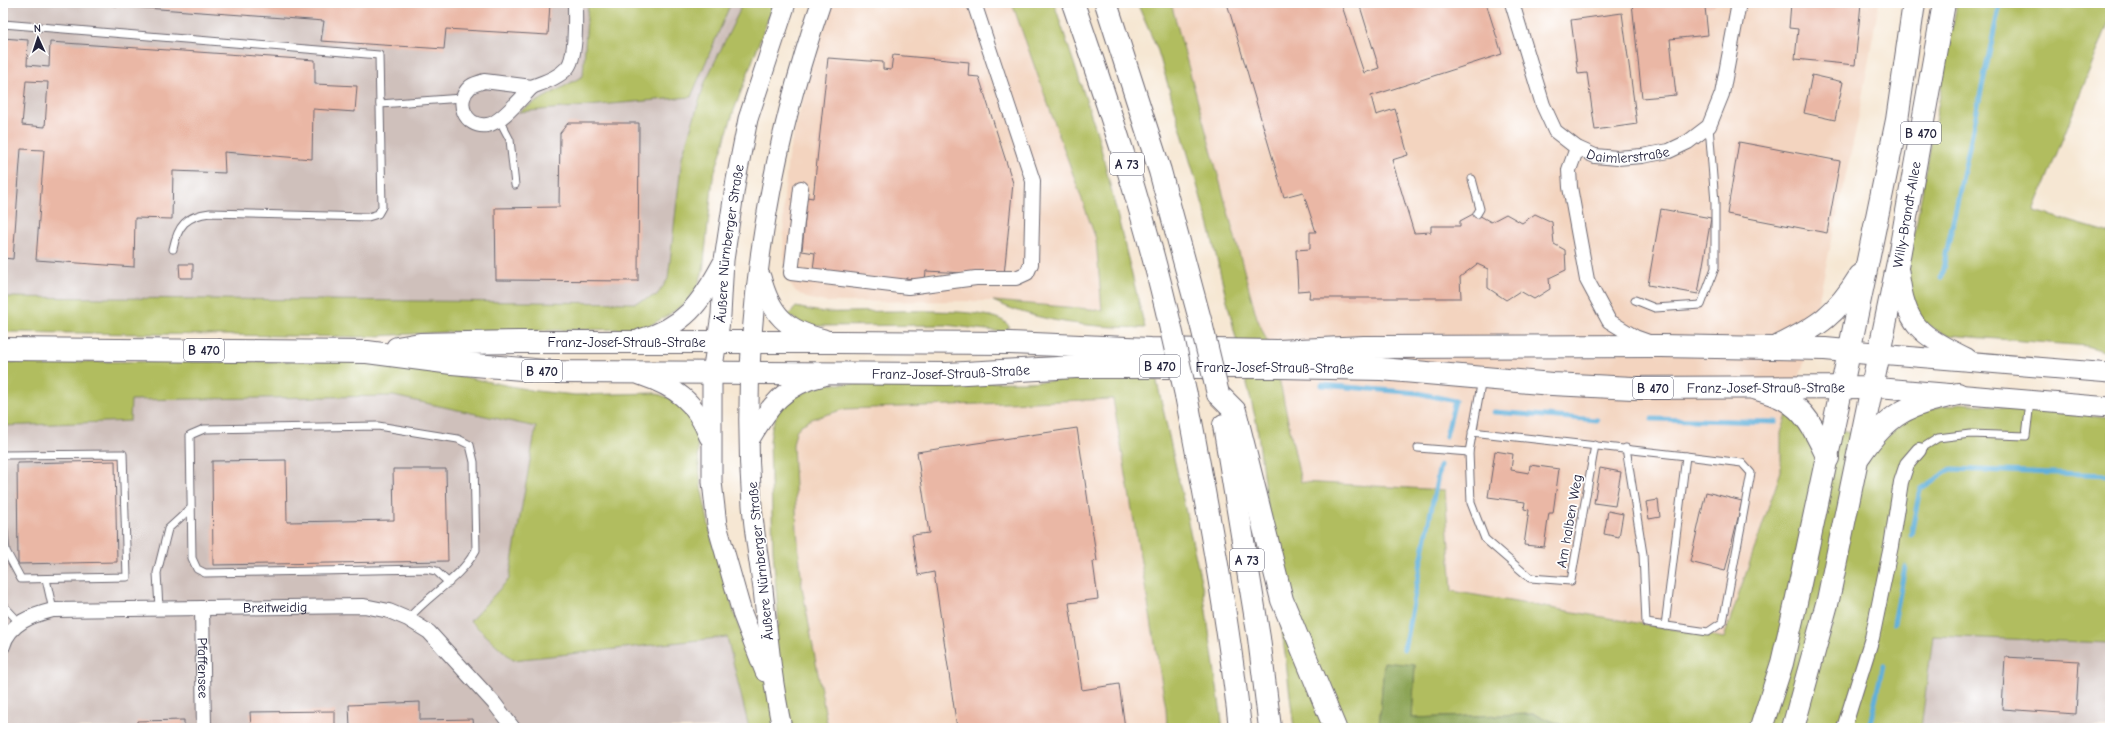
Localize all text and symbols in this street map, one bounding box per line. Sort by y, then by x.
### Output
north arrow [18,18,58,58]
text: N [34,22,41,35]
road number: B 470 [1901,122,1941,144]
street label: Daimlerstraße [1584,143,1671,167]
road number: A 73 [1110,153,1144,175]
street label: Willy-Brandt-Allee [1889,160,1925,269]
street label: Äußere Nürnberger Straße [712,163,748,324]
street label: Franz-Josef-Strauß-Straße [547,334,706,351]
road number: B 470 [184,339,224,361]
road number: B 470 [1140,355,1180,377]
street label: Franz-Josef-Strauß-Straße [1196,359,1354,377]
road number: B 470 [522,360,562,382]
street label: Franz-Josef-Strauß-Straße [872,362,1030,383]
road number: B 470 [1633,377,1673,399]
street label: Franz-Josef-Strauß-Straße [1687,379,1845,397]
street label: Am halben Weg [1553,473,1586,569]
street label: Äußere Nürnberger Straße [744,481,777,641]
road number: A 73 [1230,549,1264,571]
street label: Breitweidig [243,599,308,617]
street label: Pfaffensee [193,637,212,699]

